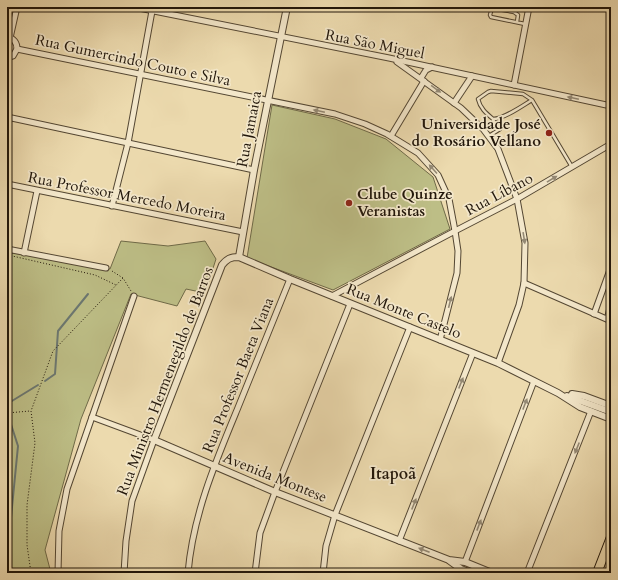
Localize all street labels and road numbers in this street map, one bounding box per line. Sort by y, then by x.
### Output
street label: Rua São Miguel [324,25,427,63]
street label: Rua Gumercindo Couto e Silva [34,30,233,91]
street label: Rua Jamaica [232,89,266,169]
street label: Rua Professor Mercedo Moreira [26,167,228,225]
street label: Rua Líbano [462,168,536,220]
street label: Rua Ministro Hermenegildo de Barros [112,264,218,498]
street label: Rua Monte Castelo [344,279,464,343]
street label: Rua Professor Baeta Viana [198,294,279,456]
street label: Avenida Montese [220,447,330,507]

